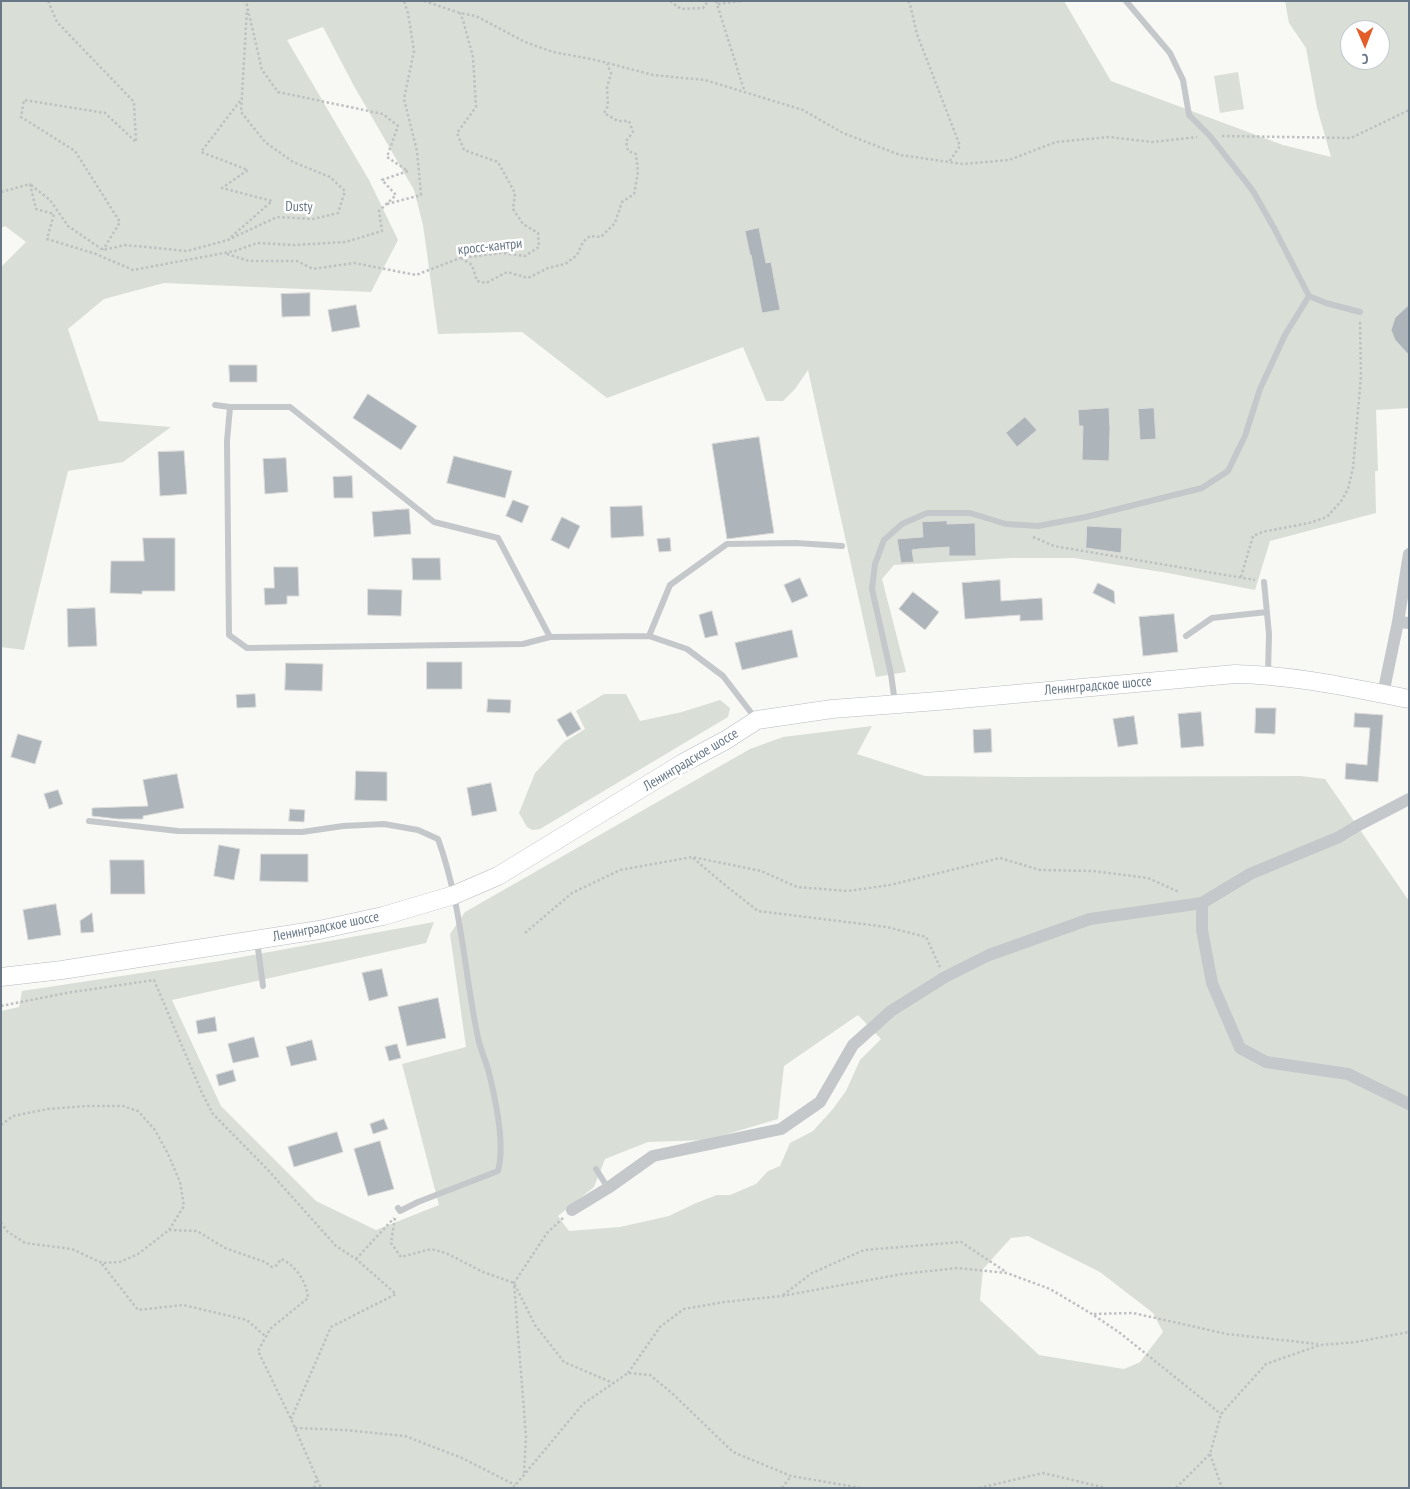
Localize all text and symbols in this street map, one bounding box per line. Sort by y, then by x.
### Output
north arrow [1340,20,1390,70]
text: С [1362,50,1369,68]
street label: Dusty [285,198,313,216]
street label: кросс-кантри [457,235,523,259]
street label: Ленинградское шоссе [1044,673,1152,699]
street label: Ленинградское шоссе [640,725,742,795]
street label: Ленинградское шоссе [271,908,381,946]

